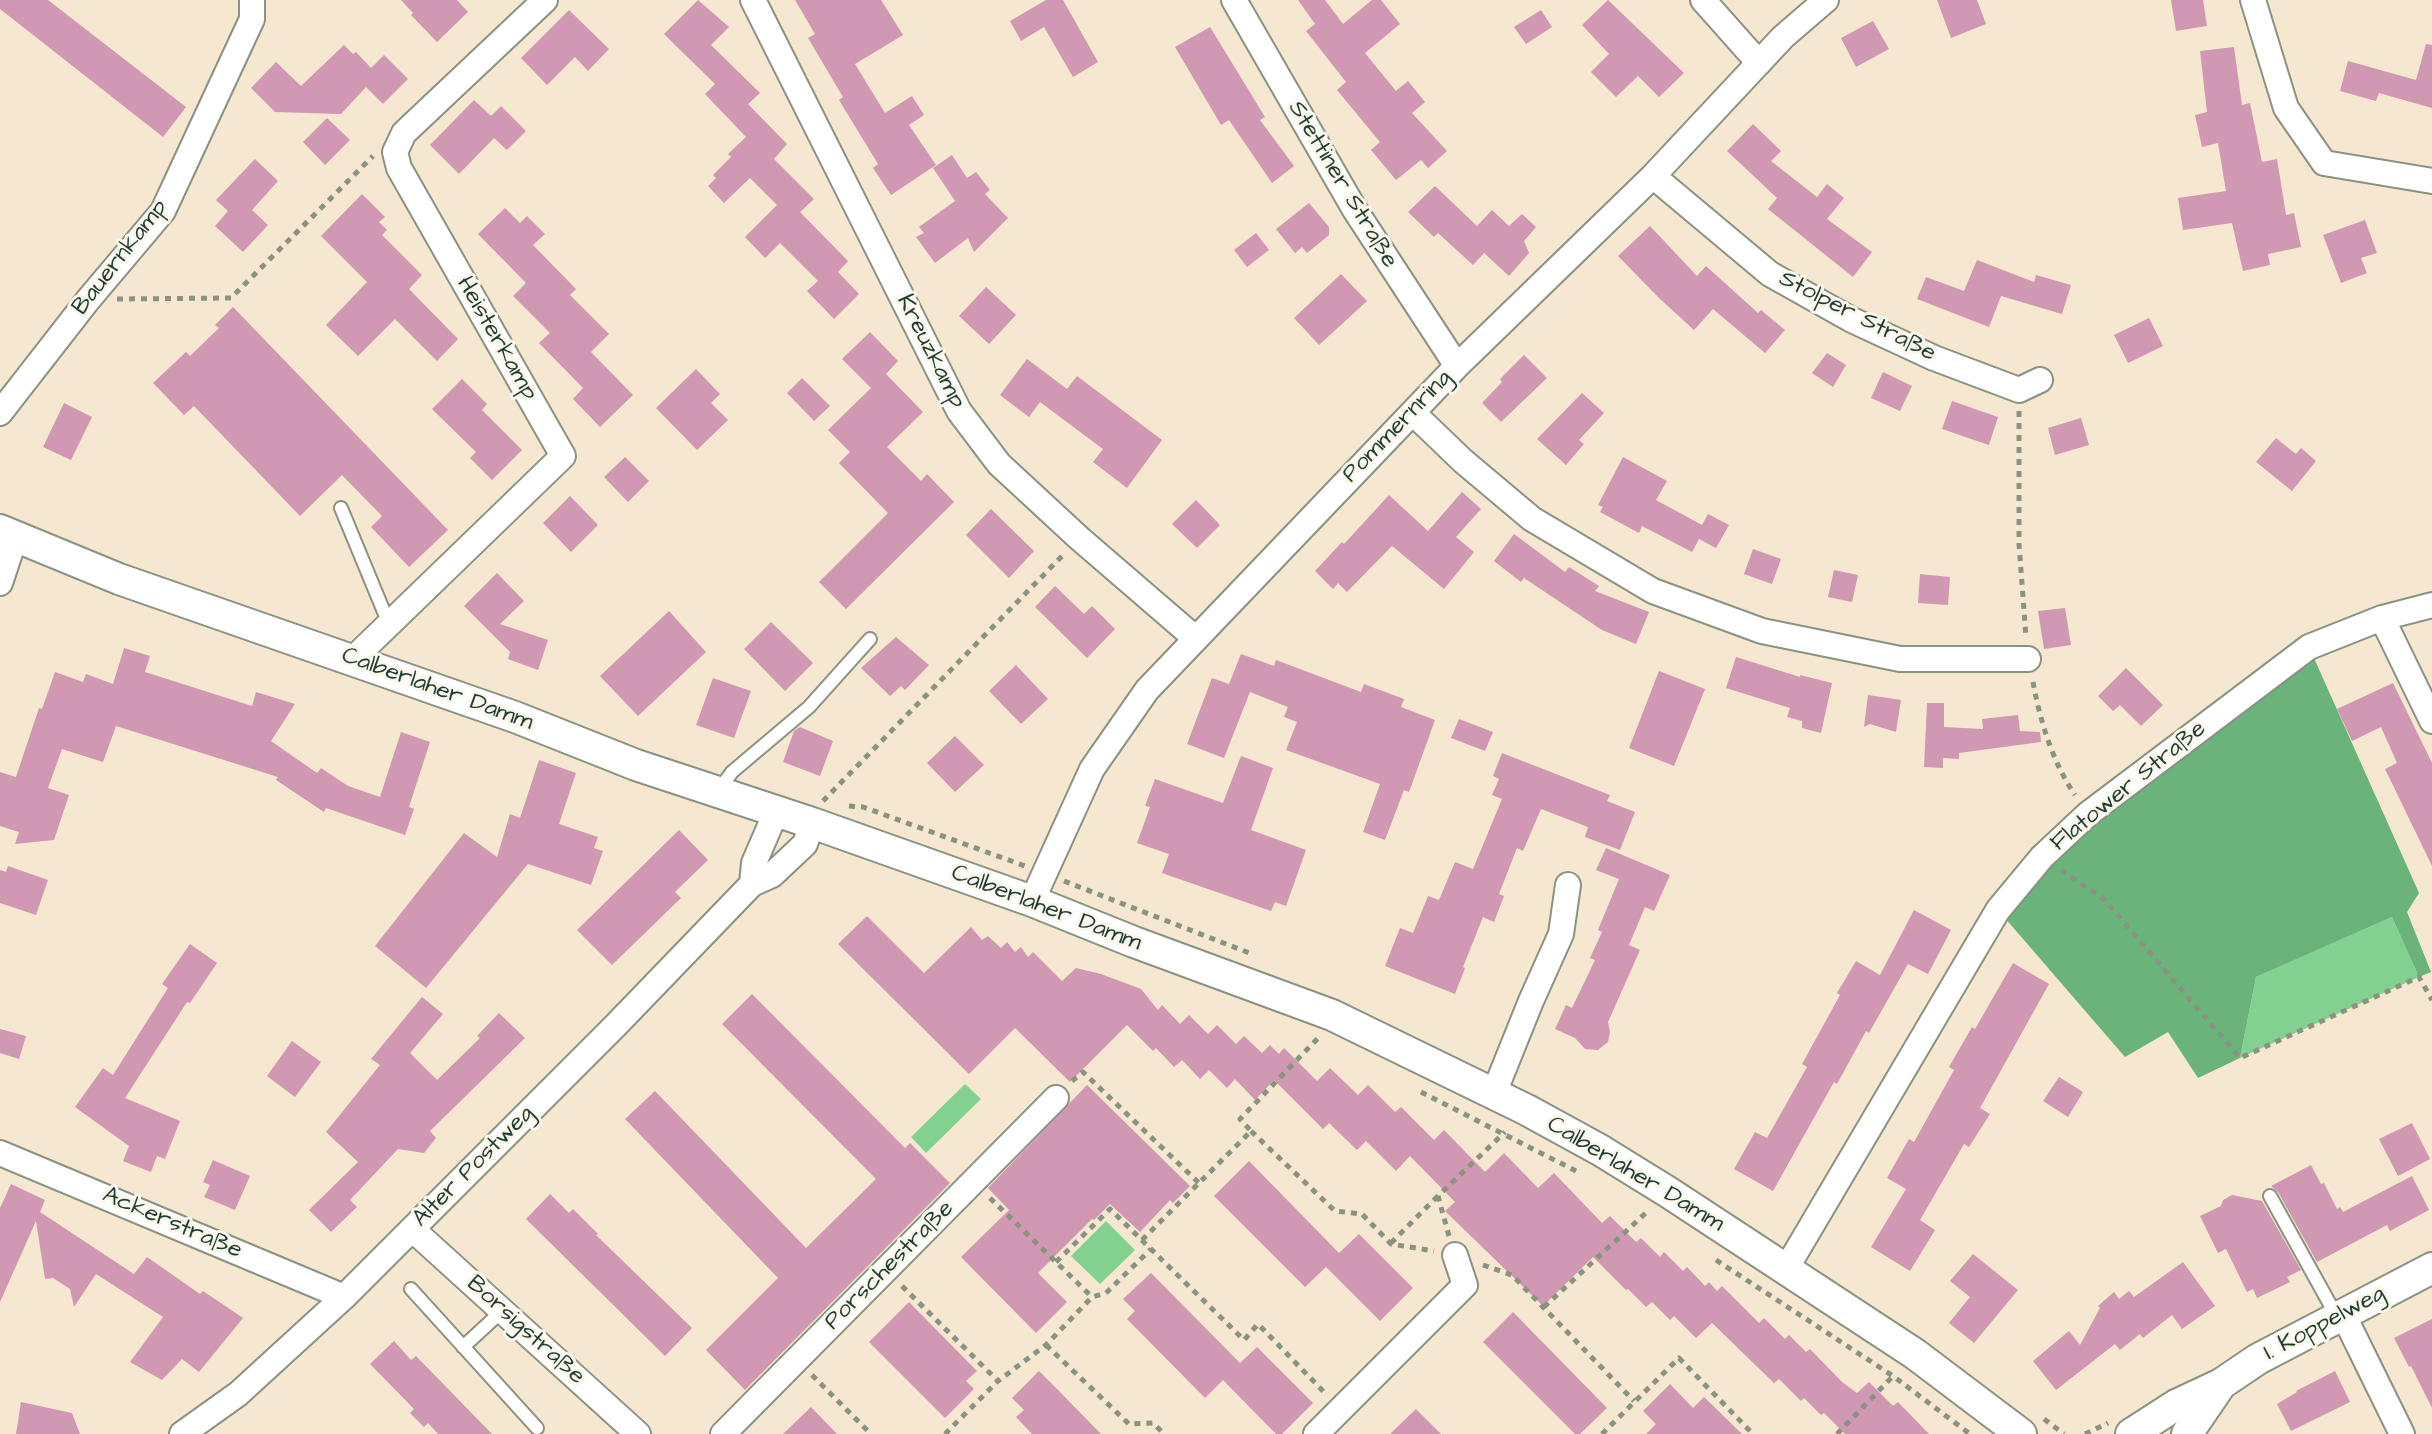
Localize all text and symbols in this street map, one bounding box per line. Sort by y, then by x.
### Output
street label: Stettiner Straße [1281,96,1403,274]
street label: Bauernkamp [67,194,175,322]
street label: Stolper Straße [1774,265,1940,369]
street label: Heisterkamp [449,272,543,406]
street label: Kreuzkamp [889,290,971,414]
street label: Pommernring [1337,365,1459,489]
street label: Calberlaher Damm [337,642,537,738]
street label: Flatower Straße [2045,715,2213,859]
street label: Calberlaher Damm [947,859,1145,959]
street label: Alter Postweg [407,1100,541,1234]
street label: Calberlaher Damm [1541,1111,1729,1239]
street label: Ackerstraße [98,1182,246,1266]
street label: Porschestraße [819,1195,961,1337]
street label: Borsigstraße [460,1270,590,1392]
street label: I. Koppelweg [2260,1280,2390,1368]

